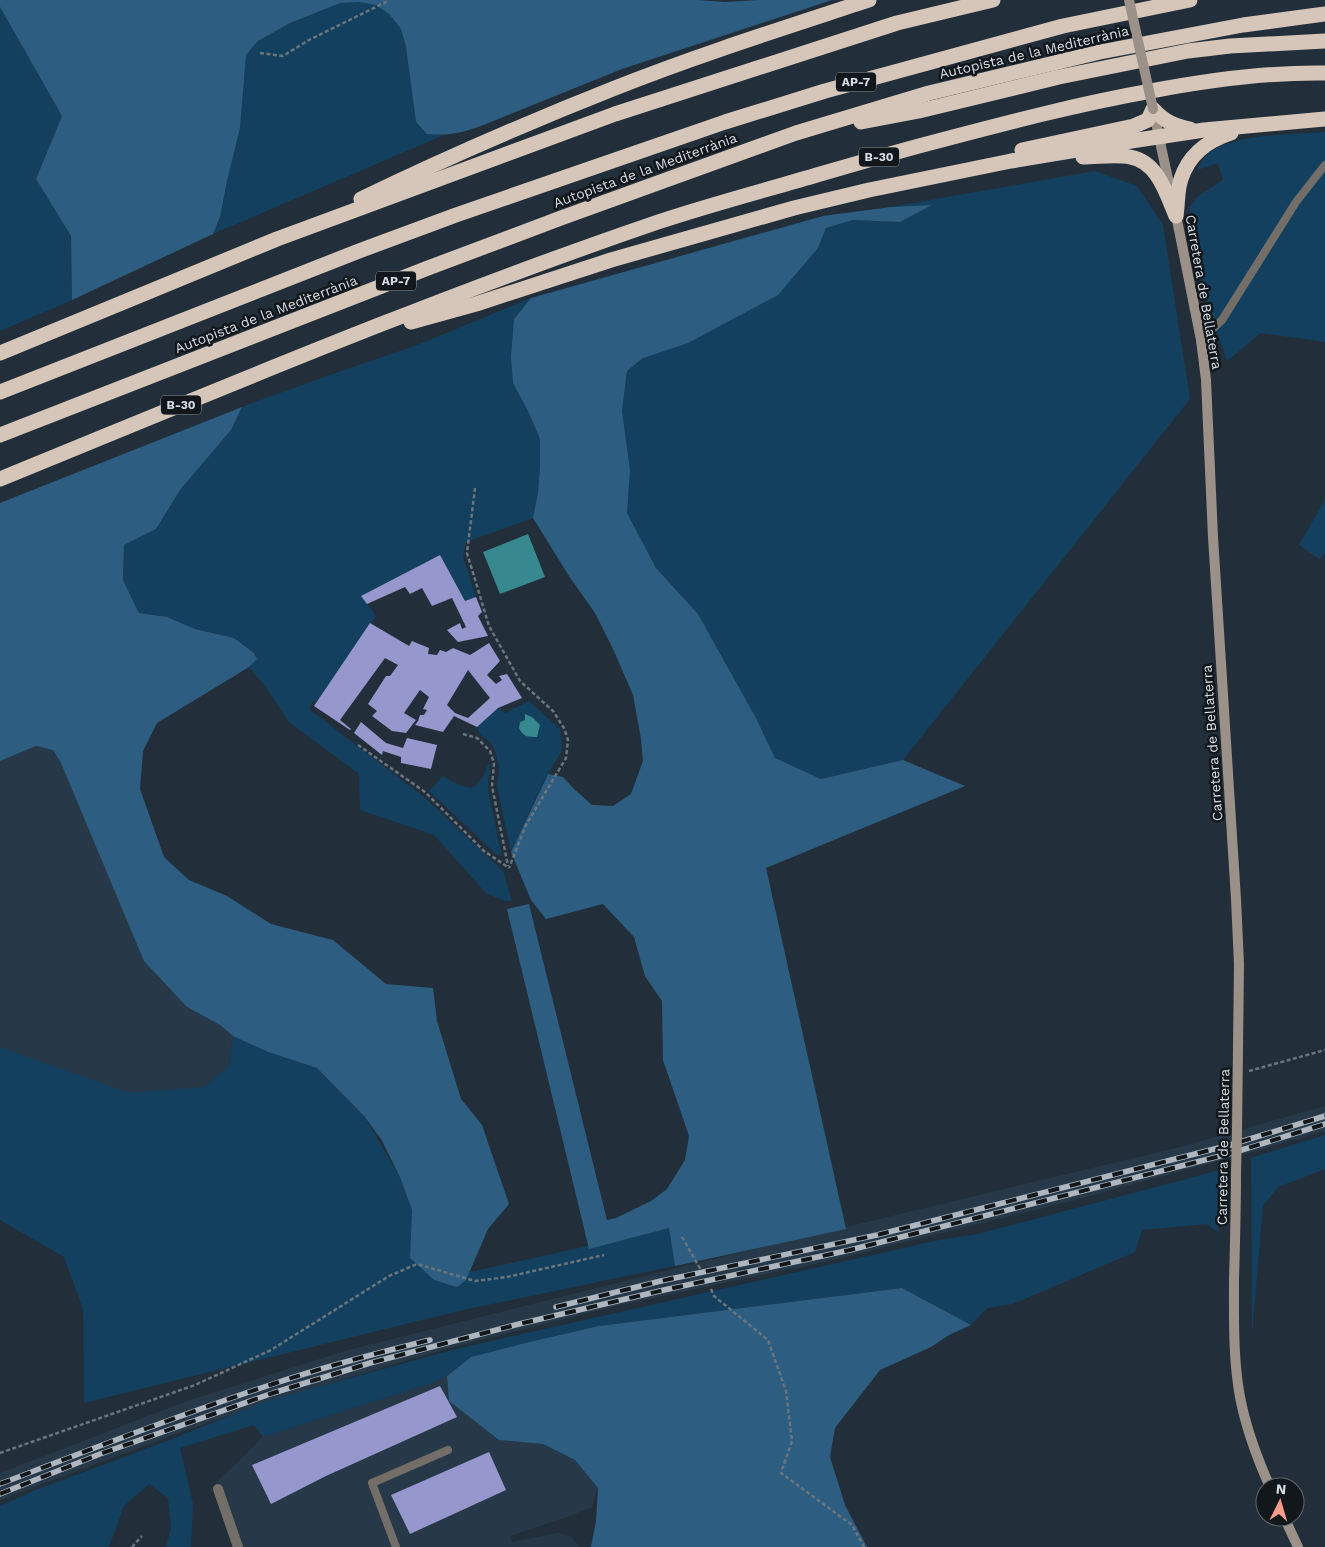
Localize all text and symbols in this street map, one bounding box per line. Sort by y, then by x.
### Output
street label: Autopista de la Mediterrània [938,22,1131,82]
road number: AP-7 [836,72,876,91]
street label: Autopista de la Mediterrània [551,129,739,211]
road number: B-30 [859,148,899,166]
street label: Carretera de Bellaterra [1183,214,1225,371]
street label: Autopista de la Mediterrània [172,272,360,356]
road number: AP-7 [376,272,416,290]
road number: B-30 [161,396,201,414]
street label: Carretera de Bellaterra [1199,664,1225,822]
street label: Carretera de Bellaterra [1214,1069,1232,1225]
north arrow [1255,1477,1305,1527]
text: N [1275,1481,1287,1497]

